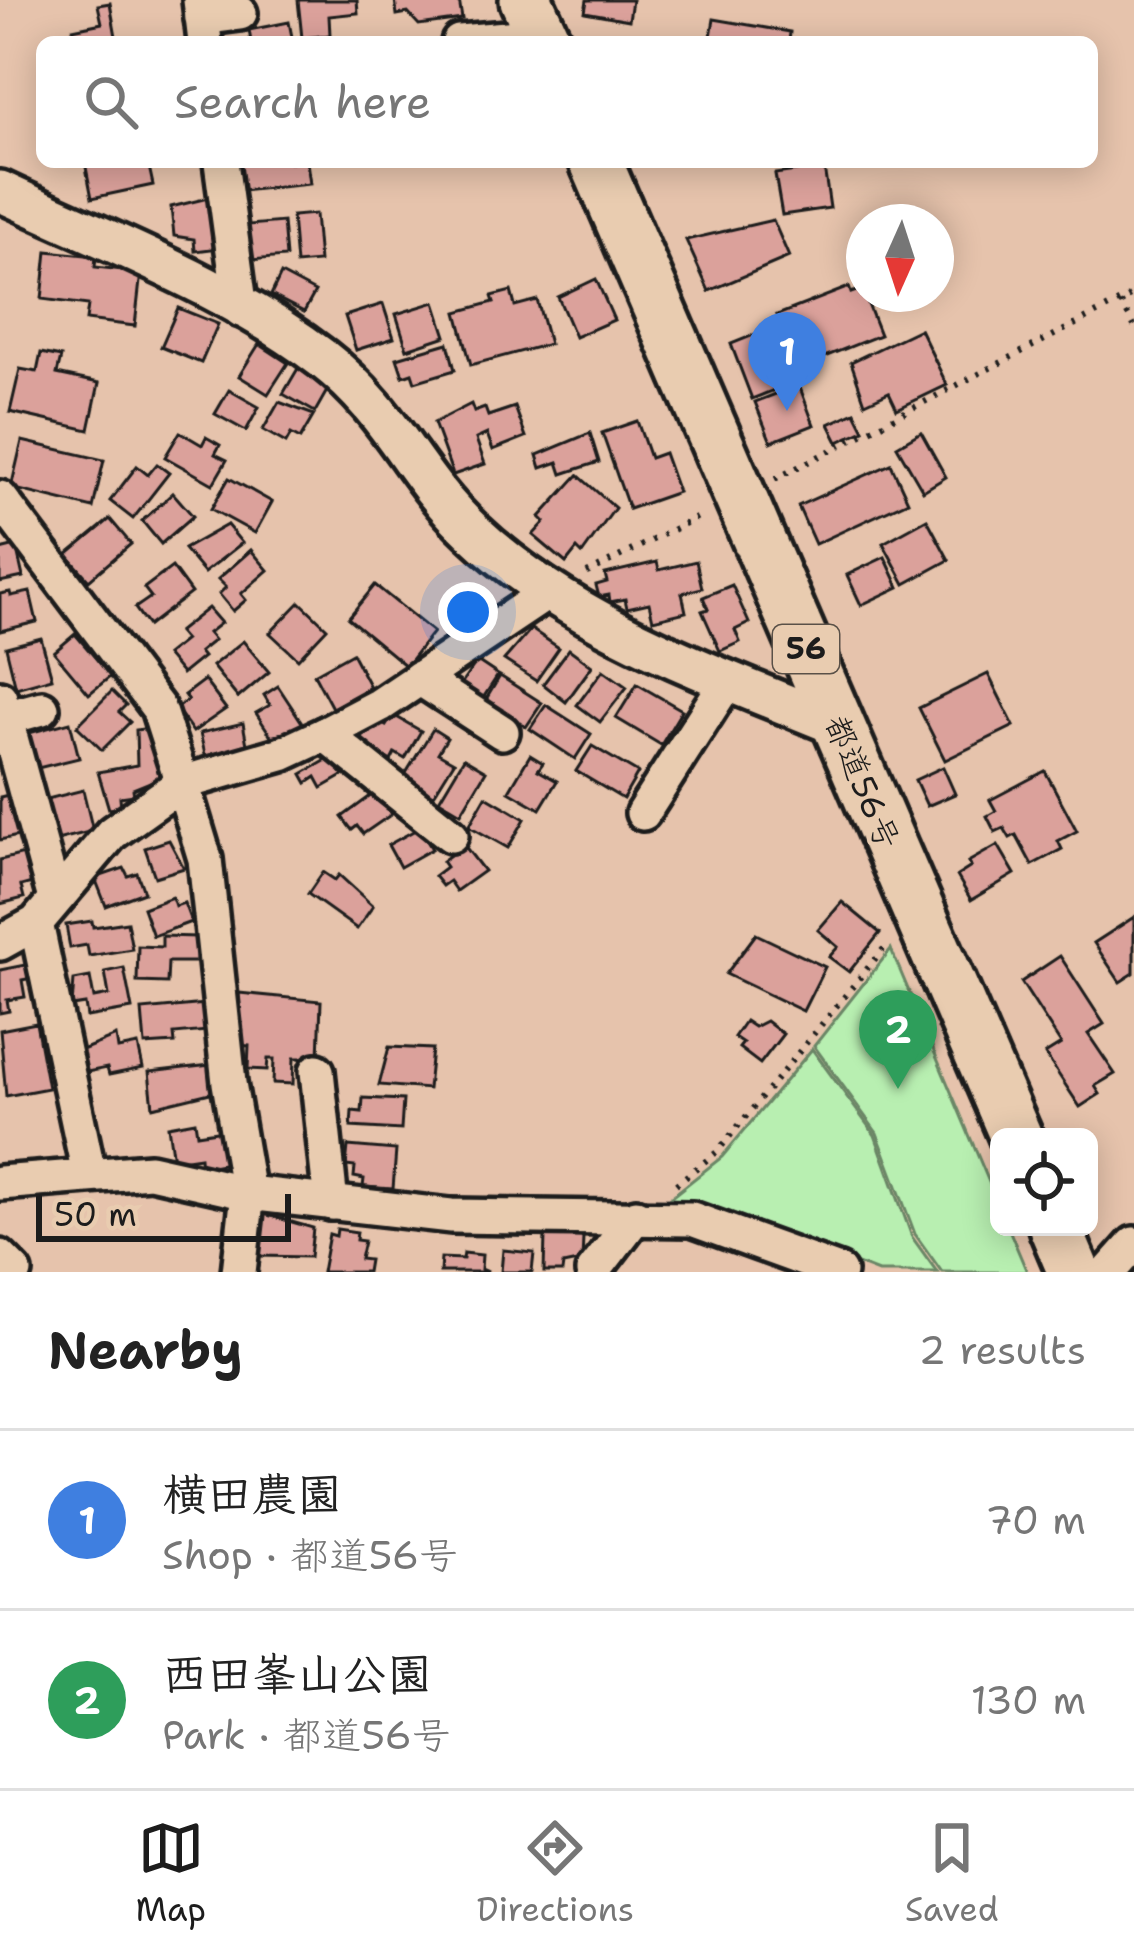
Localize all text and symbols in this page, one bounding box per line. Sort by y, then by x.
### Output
search box [36,36,1098,168]
icon: search [78,69,144,135]
text: Search here [174,72,431,132]
north arrow [846,204,954,312]
pin: 1 [748,312,826,411]
your location [438,582,498,642]
road number: 56 [773,625,839,673]
street label: 都道56号 [814,708,911,856]
pin: 2 [859,990,937,1089]
map controls [990,1128,1098,1236]
button: locate [990,1128,1098,1236]
scale bar [36,1188,291,1241]
text: 50 m [54,1192,137,1237]
text: Nearby [48,1316,243,1384]
text: 2 results [919,1324,1086,1376]
text: 横田農園 [162,1464,342,1524]
text: 1 [78,1494,96,1546]
text: 70 m [985,1494,1086,1546]
text: Shop · 都道56号 [162,1529,458,1581]
text: 西田峯山公園 [162,1644,432,1704]
text: 2 [73,1674,101,1726]
text: 130 m [971,1674,1086,1726]
text: Park · 都道56号 [162,1709,451,1761]
tab: Map [135,1815,206,1932]
tab: Directions [477,1815,634,1932]
tab: Saved [905,1815,999,1932]

